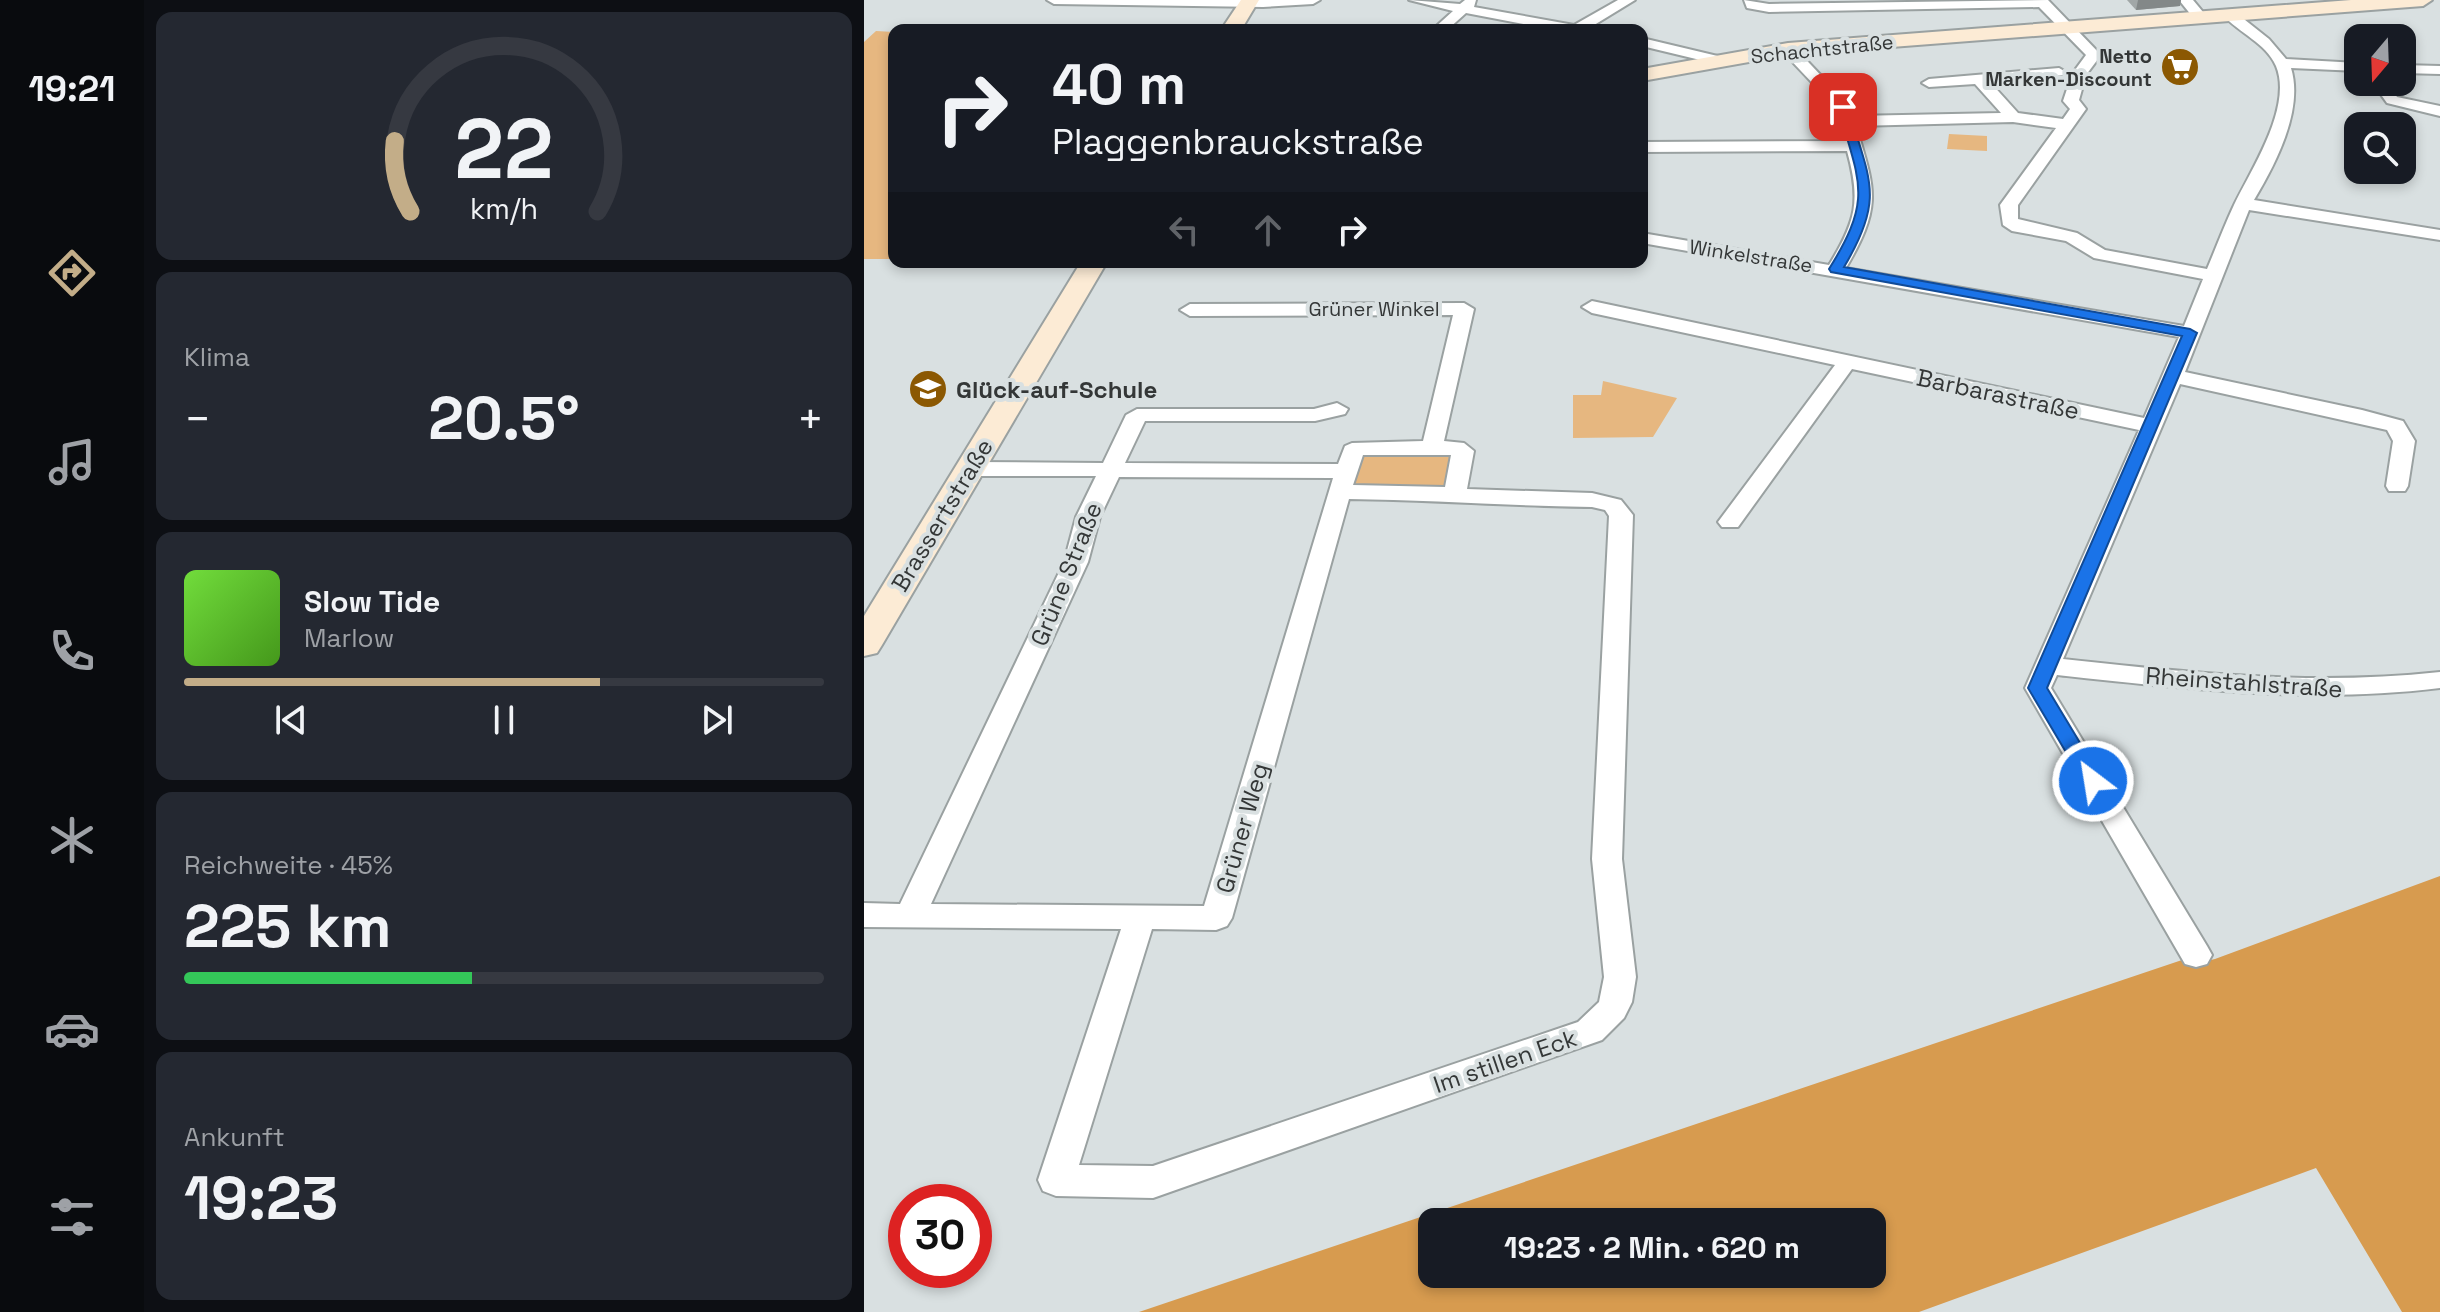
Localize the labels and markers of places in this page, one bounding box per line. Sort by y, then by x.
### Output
place label: Netto Marken-Discount [1985,43,2152,92]
supermarket icon: Netto Marken-Discount [2159,46,2201,88]
pin [1809,73,1877,141]
school or university icon: Glück-auf-Schule [907,368,949,410]
place label: Glück-auf-Schule [956,374,1157,405]

